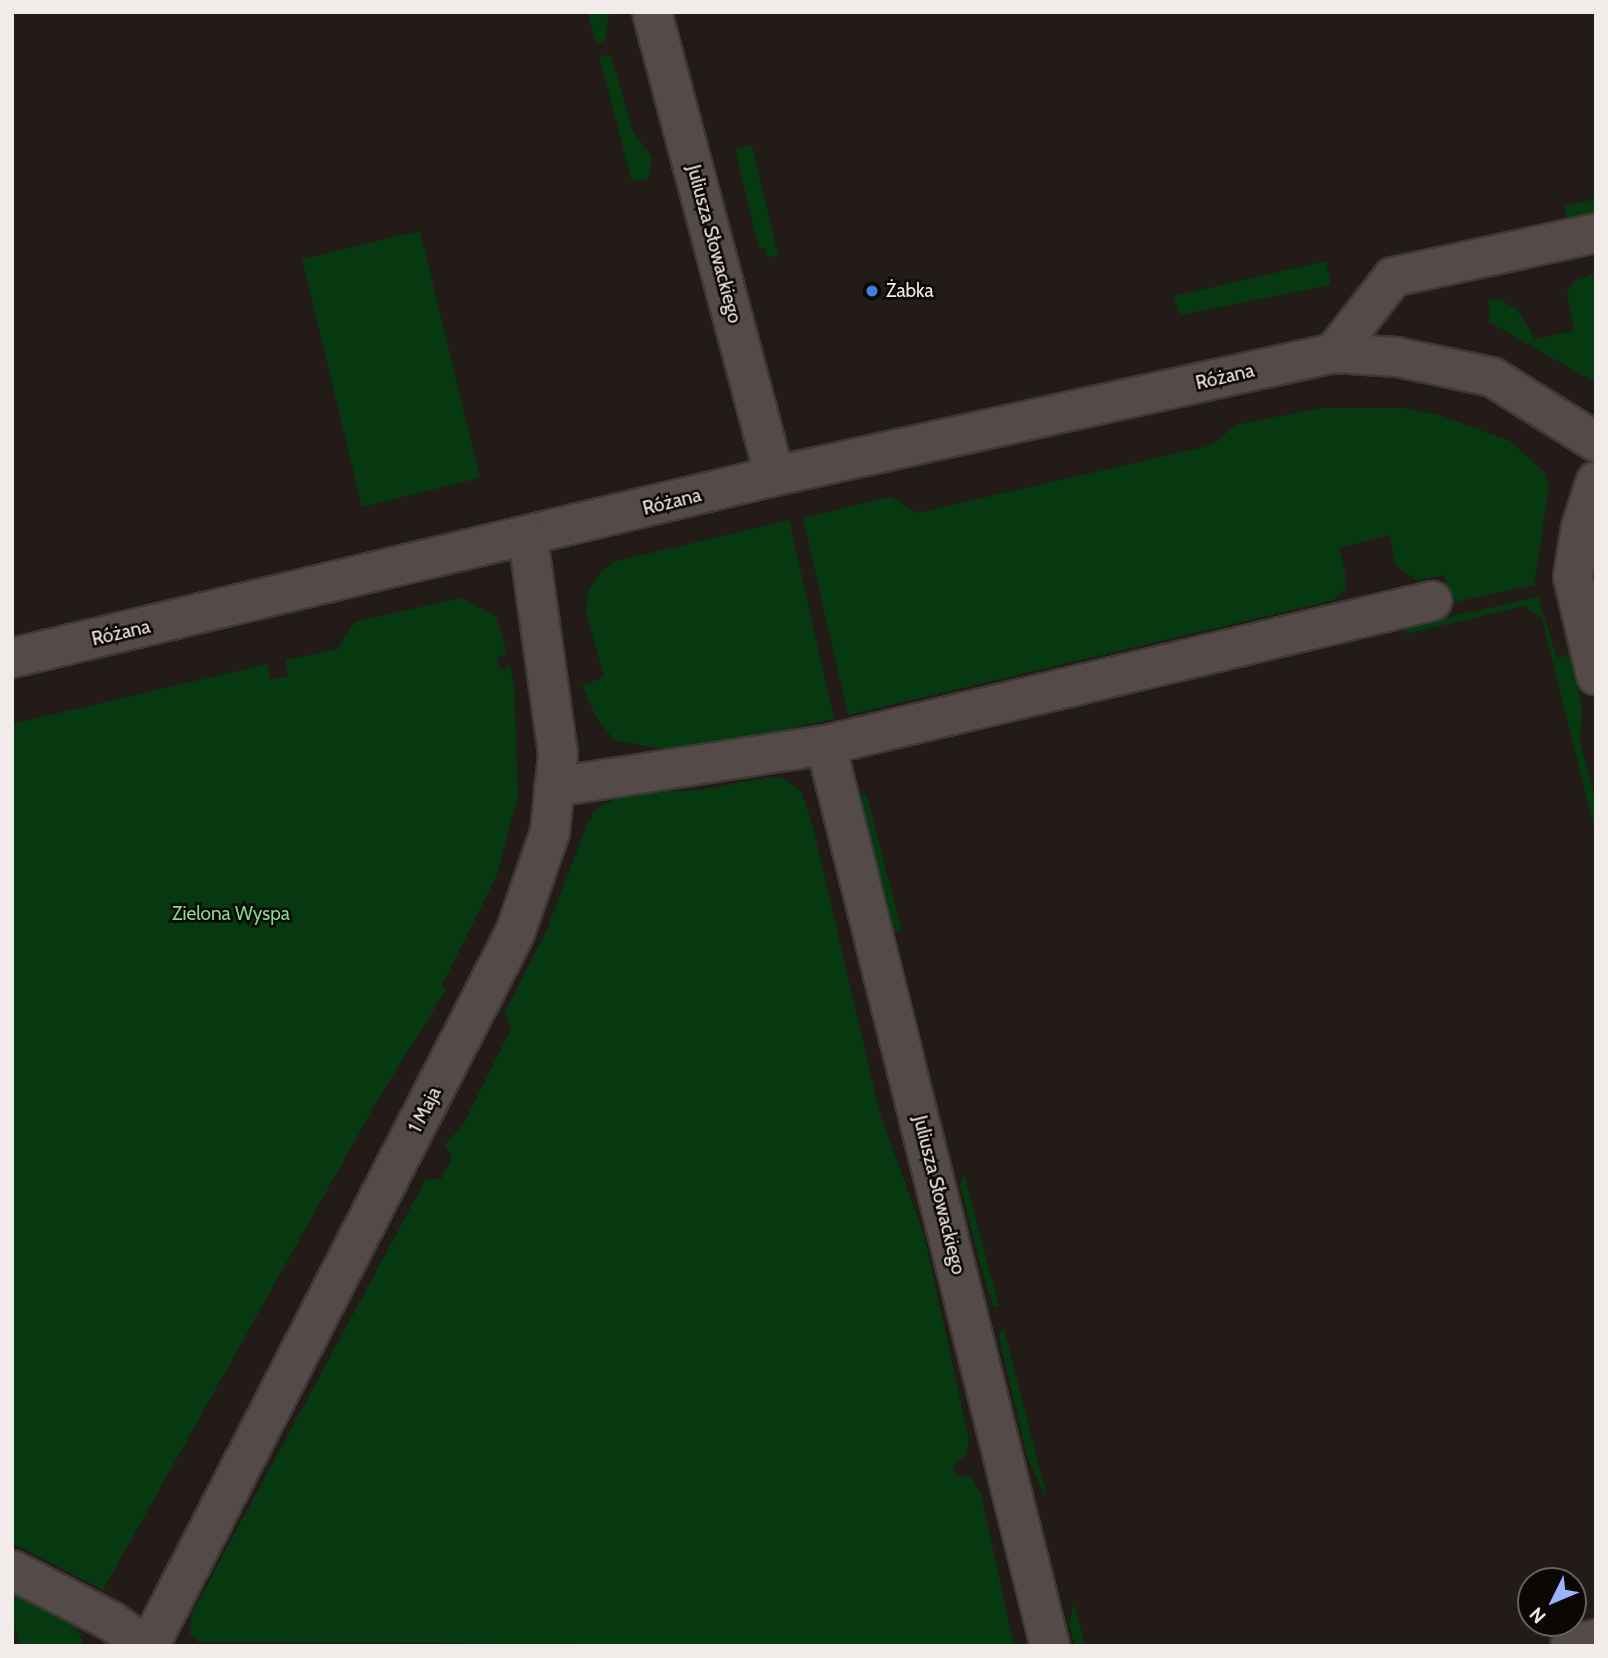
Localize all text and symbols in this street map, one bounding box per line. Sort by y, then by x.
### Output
street label: Juliusza Słowackiego [682,162,746,326]
place label: Żabka [886,280,934,302]
marker: Żabka [864,283,880,299]
street label: Różana [1194,359,1256,395]
street label: Różana [640,484,704,520]
street label: Różana [90,615,152,651]
park label: Zielona Wyspa [172,903,290,925]
street label: 1 Maja [404,1083,446,1137]
street label: Juliusza Słowackiego [908,1113,970,1277]
north arrow [1517,1567,1587,1637]
text: N [1525,1603,1551,1628]

